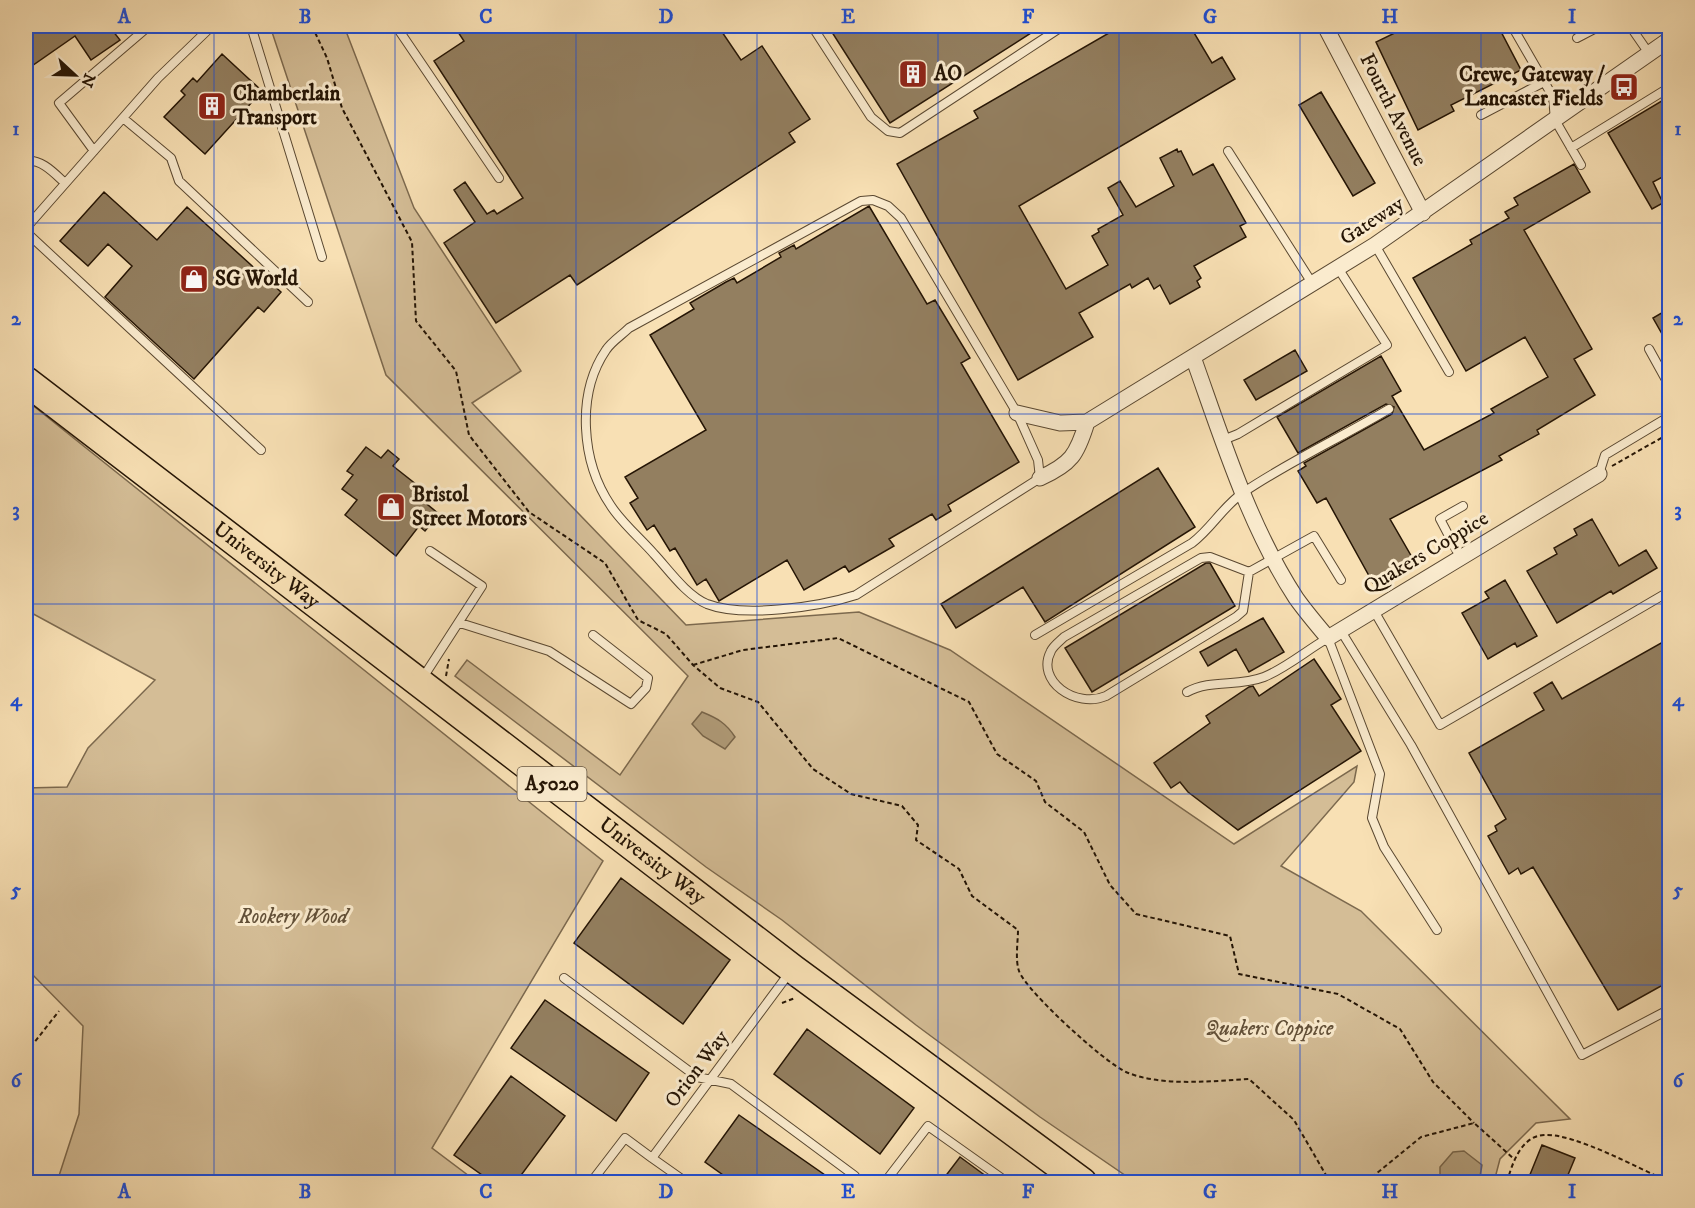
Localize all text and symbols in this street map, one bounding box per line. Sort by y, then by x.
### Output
text: A [117,5,132,30]
text: B [299,5,311,30]
text: C [479,5,493,30]
text: D [659,5,674,30]
text: E [841,5,855,30]
text: F [1022,5,1035,30]
text: G [1203,5,1217,30]
text: H [1382,5,1399,30]
text: I [1568,5,1576,30]
north arrow [45,45,105,105]
street label: Fourth Avenue [1353,49,1433,171]
building icon: AO [897,58,929,90]
place label: AO [933,61,962,87]
place label: Crewe, Gateway / Lancaster Fields [1459,62,1605,112]
text: N [76,70,100,90]
bus stop icon: Crewe, Gateway / Lancaster Fields [1608,71,1640,103]
place label: Chamberlain Transport [232,81,341,131]
building icon: Chamberlain Transport [196,90,228,122]
text: 1 [12,117,20,142]
text: 1 [1674,117,1682,142]
street label: Gateway [1335,190,1410,251]
shop icon: SG World [178,263,210,295]
place label: SG World [215,266,299,292]
text: 2 [11,307,22,332]
text: 2 [1673,307,1684,332]
place label: Bristol Street Motors [412,482,527,532]
shop icon: Bristol Street Motors [375,491,407,523]
text: 3 [12,498,20,523]
text: 3 [1674,498,1682,523]
street label: Quakers Coppice [1359,505,1494,601]
street label: University Way [208,516,326,615]
text: 4 [10,688,23,713]
text: 4 [1672,688,1685,713]
road number: A5020 [518,767,586,801]
street label: University Way [593,812,712,911]
text: 5 [10,878,21,903]
text: 5 [1672,878,1683,903]
park label: Rookery Wood [237,904,351,930]
park label: Quakers Coppice [1205,1016,1334,1042]
street label: Orion Way [659,1024,735,1113]
text: 6 [11,1069,23,1094]
text: 6 [1673,1069,1685,1094]
text: A [117,1180,132,1205]
text: B [299,1180,311,1205]
text: C [479,1180,493,1205]
text: D [659,1180,674,1205]
text: E [841,1180,855,1205]
text: F [1022,1180,1035,1205]
text: G [1203,1180,1217,1205]
text: H [1382,1180,1399,1205]
text: I [1568,1180,1576,1205]

